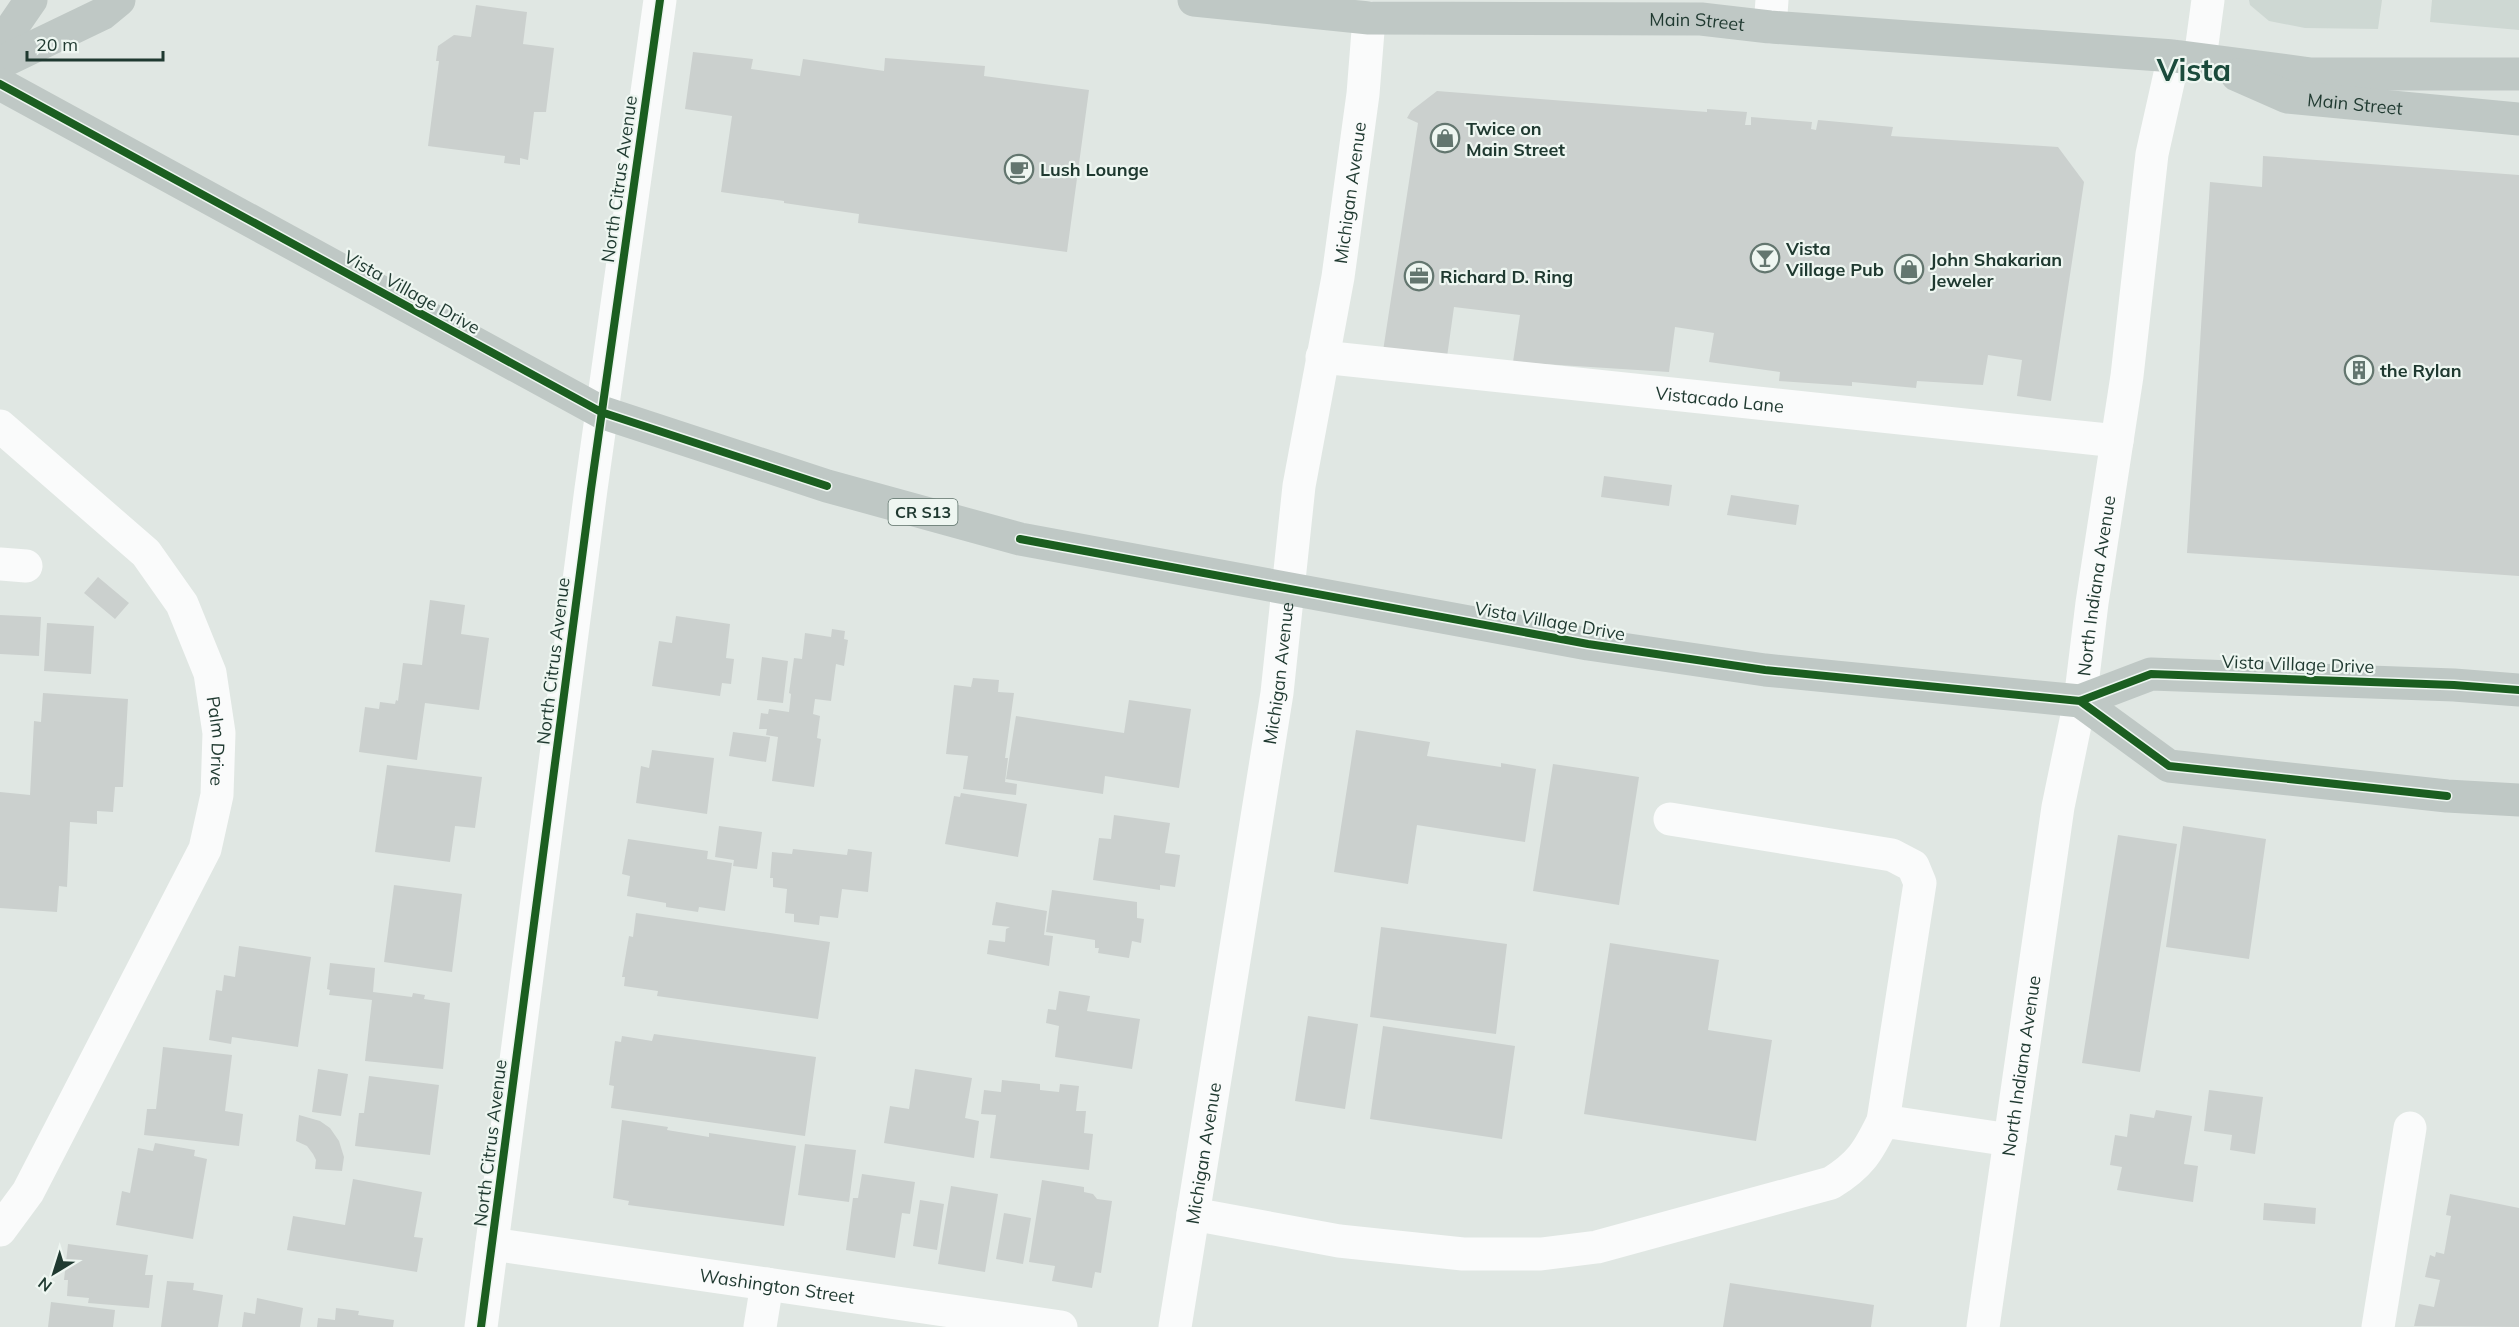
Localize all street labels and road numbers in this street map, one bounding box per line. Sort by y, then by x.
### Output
street label: Main Street [1649,7,1746,35]
street label: Main Street [2306,87,2404,119]
street label: North Citrus Avenue [596,94,642,264]
street label: Michigan Avenue [1328,120,1371,265]
street label: Vista Village Drive [340,245,484,339]
street label: Vistacado Lane [1654,381,1785,417]
street label: North Indiana Avenue [2072,494,2120,677]
road number: CR S13 [888,499,958,525]
street label: North Citrus Avenue [531,576,575,746]
street label: Vista Village Drive [1473,596,1627,646]
street label: Michigan Avenue [1257,601,1298,746]
street label: Vista Village Drive [2221,650,2375,678]
street label: Palm Drive [202,694,231,787]
street label: North Indiana Avenue [1996,974,2045,1158]
street label: North Citrus Avenue [468,1058,512,1228]
street label: Michigan Avenue [1180,1081,1226,1226]
street label: Washington Street [698,1263,856,1308]

